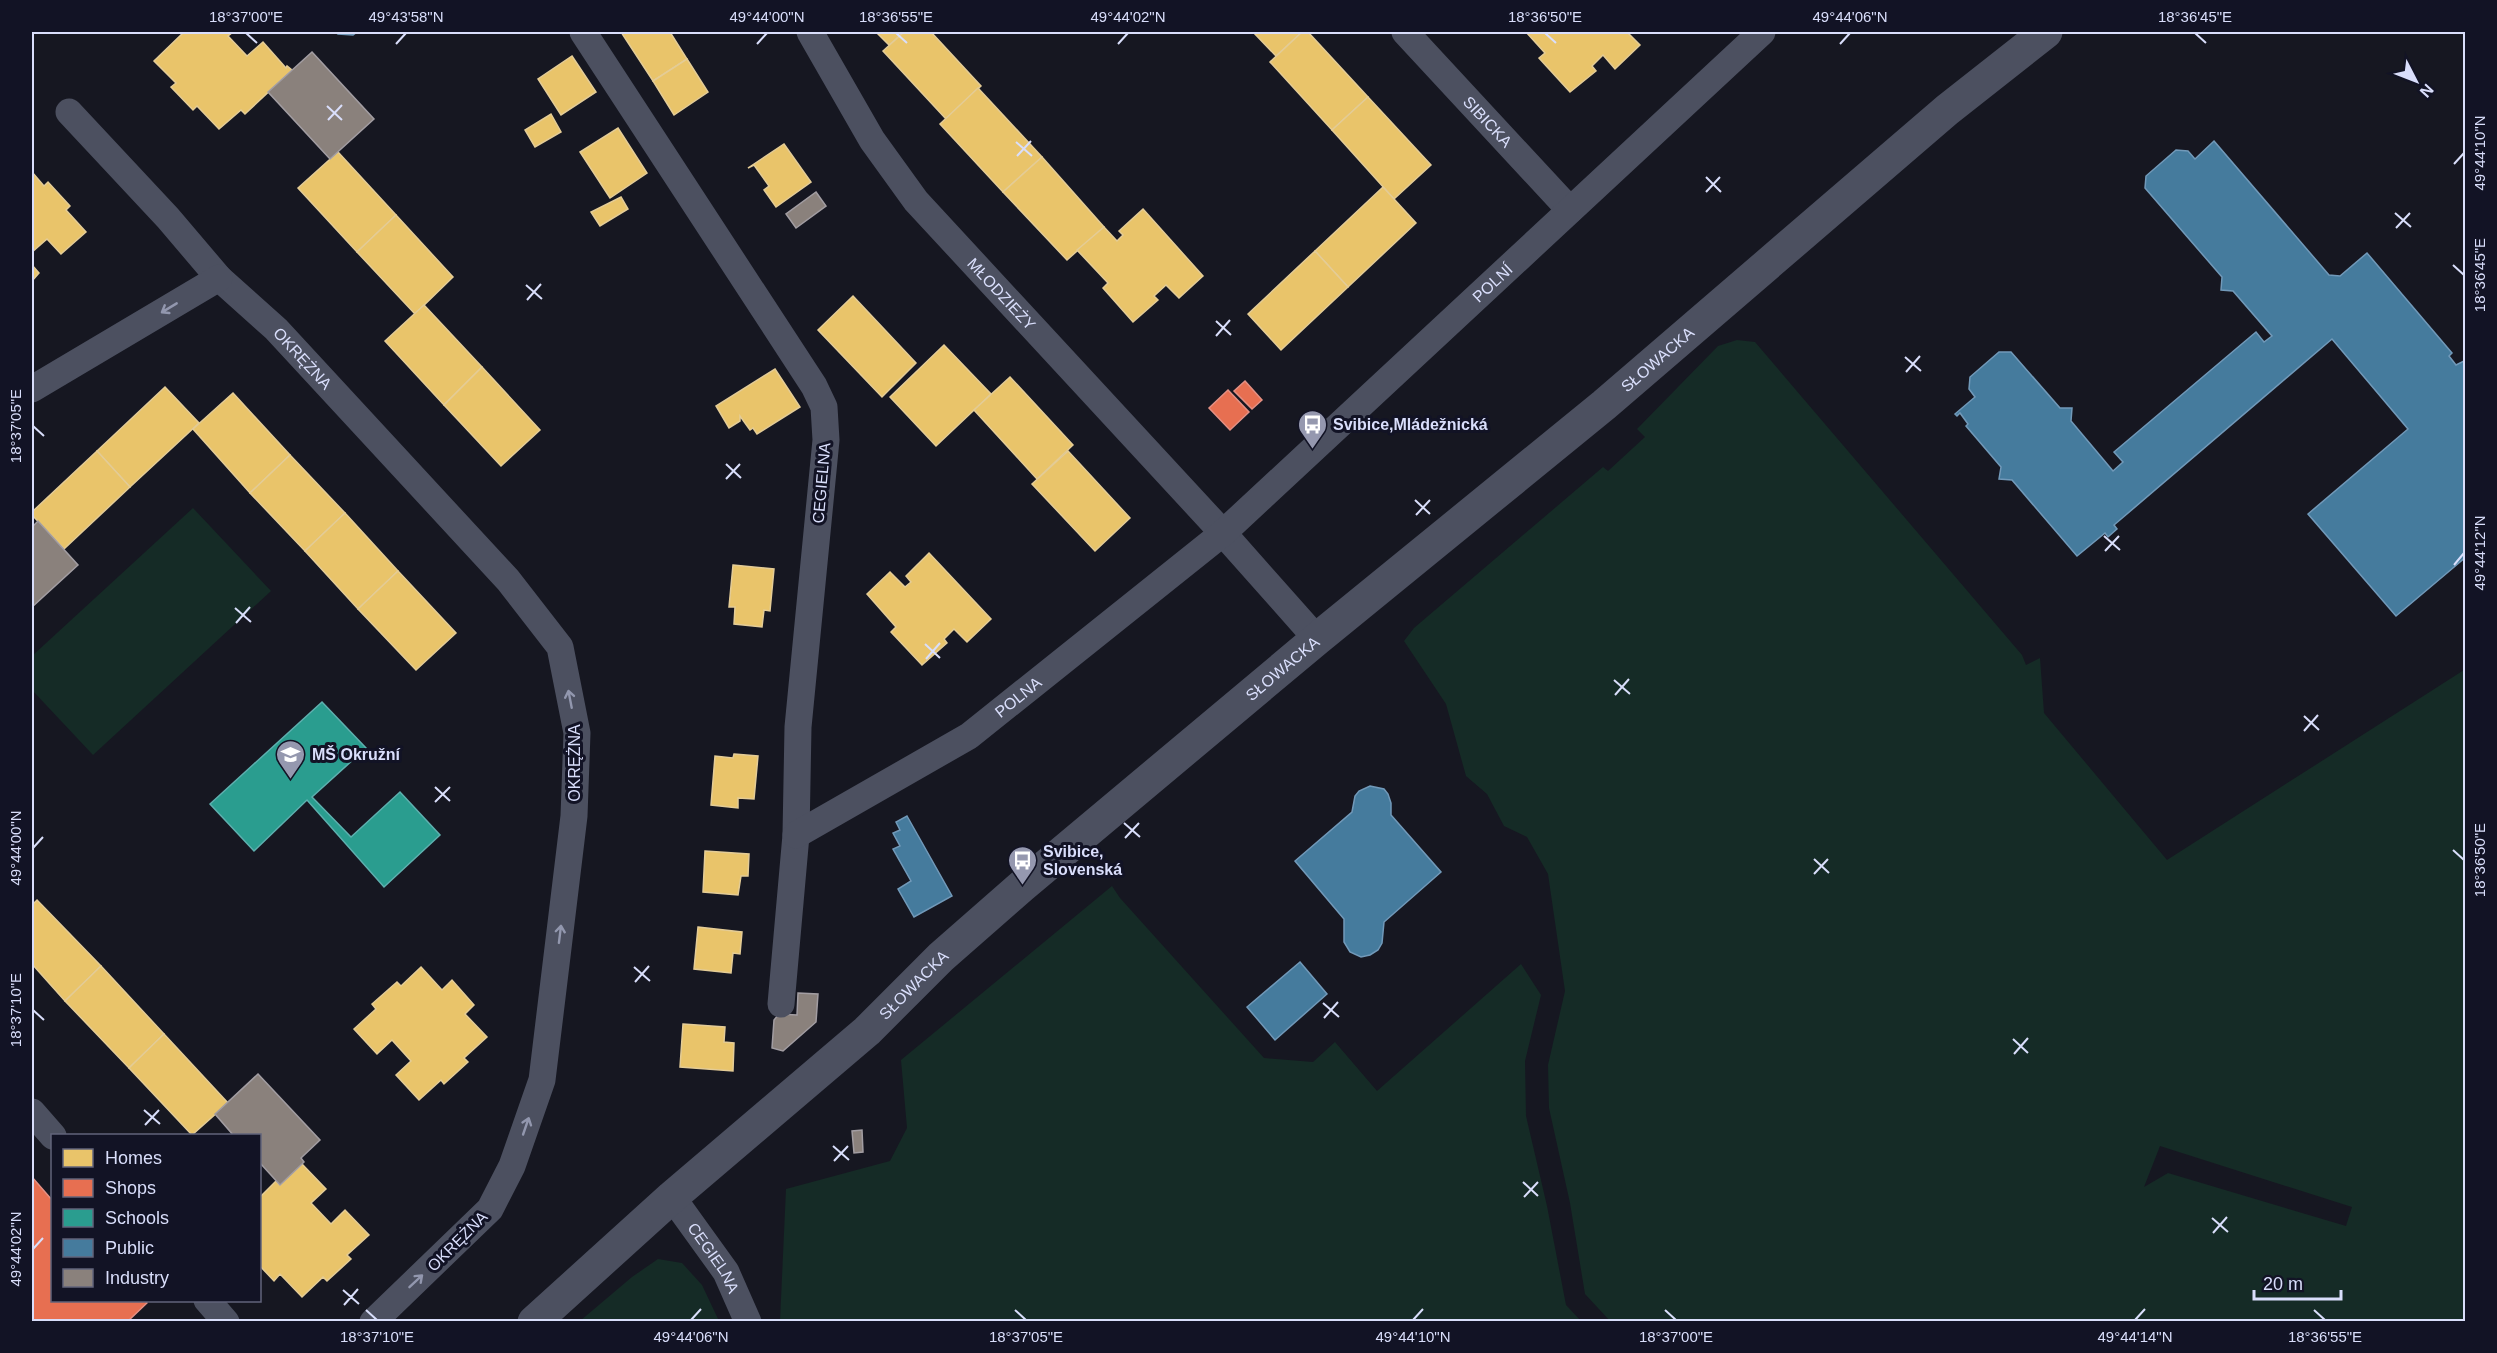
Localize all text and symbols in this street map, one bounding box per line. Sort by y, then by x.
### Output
text: 18°37'00"E [209,8,283,25]
text: 49°43'58"N [368,8,444,25]
text: 49°44'00"N [729,8,805,25]
text: 18°36'55"E [859,8,933,25]
text: 49°44'02"N [1090,8,1166,25]
text: 18°36'50"E [1508,8,1582,25]
text: 49°44'06"N [1812,8,1888,25]
text: 18°36'45"E [2158,8,2232,25]
north arrow [2386,51,2446,111]
text: N [2417,81,2437,101]
street label: SIBICKA [1460,93,1515,151]
text: 49°44'10"N [2471,115,2488,191]
text: 18°36'45"E [2471,238,2488,312]
street label: MŁODZIEŻY [964,255,1039,334]
street label: POLNÍ [1469,259,1516,306]
one-way arrow [161,302,178,314]
street label: SŁOWACKA [1618,323,1698,395]
street label: OKRĘŻNA [270,324,335,393]
text: 18°37'05"E [7,389,24,463]
bus stop icon: Svibice,Mládežnická [1296,408,1328,450]
place label: Svibice,Mládežnická [1333,416,1488,433]
street label: CEGIELNA [810,442,834,524]
text: 49°44'12"N [2471,515,2488,591]
street label: SŁOWACKA [1243,633,1323,704]
street label: POLNA [992,673,1045,721]
one-way arrow [564,690,575,709]
street label: OKRĘŻNA [565,724,583,802]
school or university icon: MŠ Okružní [275,738,307,780]
place label: MŠ Okružní [312,745,401,763]
text: 49°44'00"N [7,810,24,886]
text: 18°36'50"E [2471,823,2488,897]
place label: Svibice, Slovenská [1043,843,1122,878]
bus stop icon: Svibice, Slovenská [1006,844,1038,886]
one-way arrow [554,925,565,945]
street label: SŁOWACKA [876,947,952,1023]
text: 18°37'10"E [7,973,24,1047]
one-way arrow [522,1117,533,1136]
legend [51,1134,261,1302]
text: Homes [105,1148,162,1168]
text: Shops [105,1178,156,1198]
street label: OKRĘŻNA [423,1207,491,1275]
text: Schools [105,1208,169,1228]
text: 49°44'02"N [7,1211,24,1287]
street label: CEGIELNA [684,1220,742,1296]
text: Public [105,1238,154,1258]
scale bar [2254,1263,2341,1301]
text: Industry [105,1268,169,1288]
one-way arrow [408,1274,423,1289]
text: 20 m [2263,1274,2303,1294]
text: 18°37'10"E [340,1328,414,1345]
text: 49°44'06"N [653,1328,729,1345]
text: 18°37'05"E [989,1328,1063,1345]
text: 49°44'10"N [1375,1328,1451,1345]
text: 18°37'00"E [1639,1328,1713,1345]
text: 49°44'14"N [2097,1328,2173,1345]
text: 18°36'55"E [2288,1328,2362,1345]

